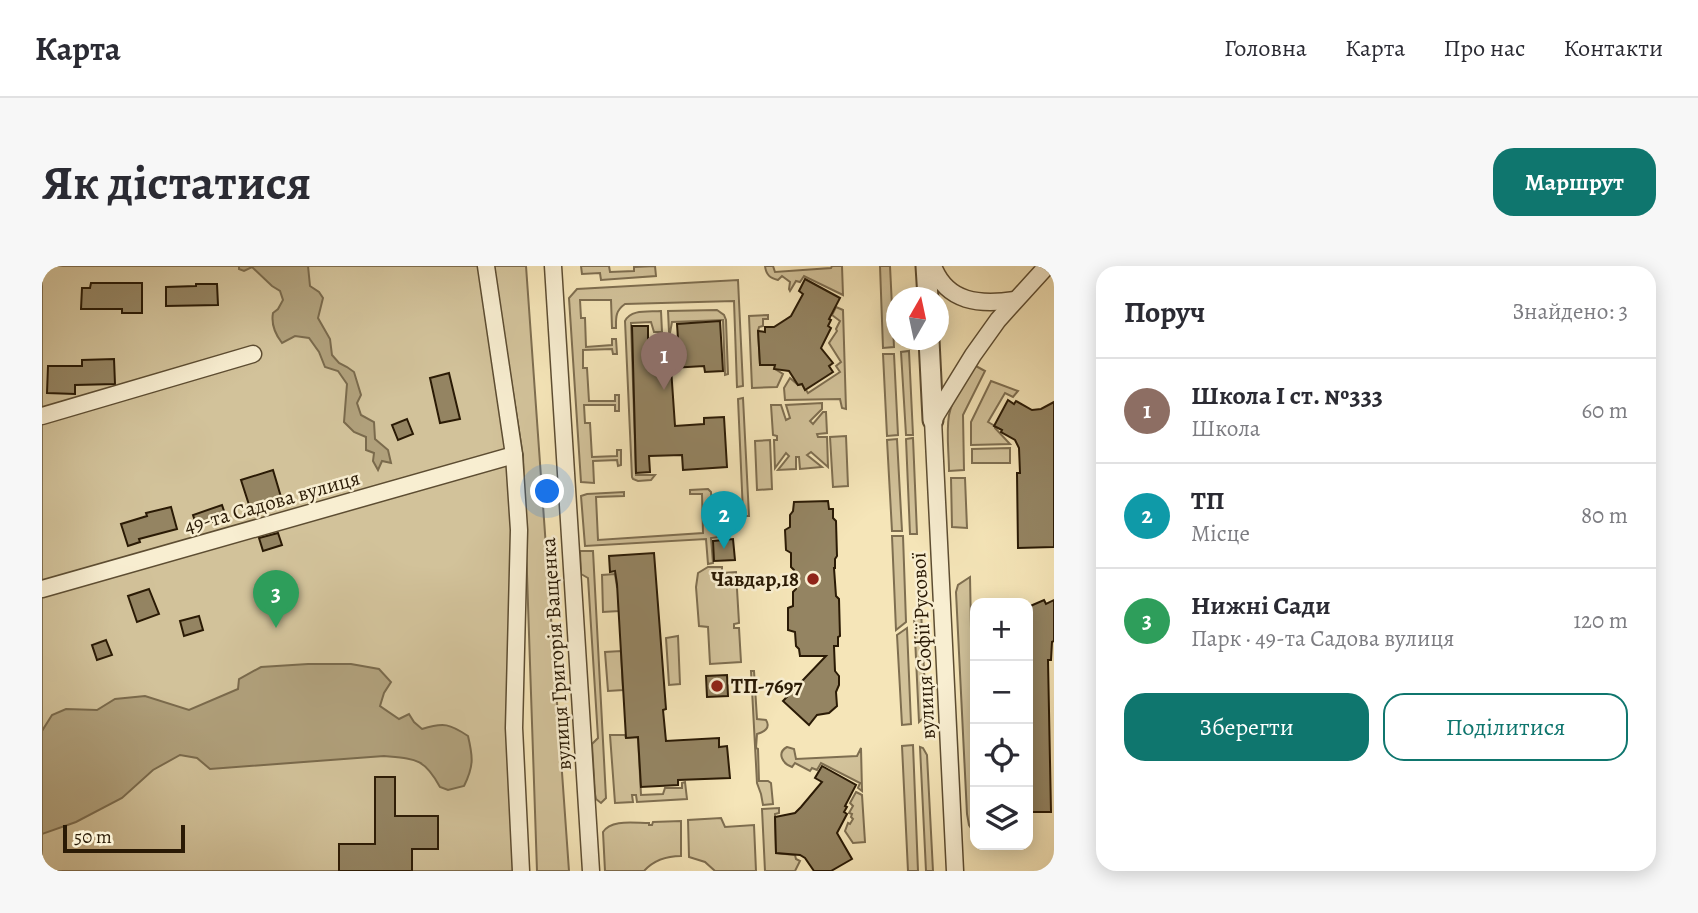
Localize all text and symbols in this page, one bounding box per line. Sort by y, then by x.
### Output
text: Карта [35,26,121,71]
text: Головна [1224,32,1307,64]
text: Карта [1345,32,1405,64]
text: Про нас [1443,32,1525,64]
text: Контакти [1563,32,1663,64]
button: Маршрут [1493,148,1656,216]
text: Як дістатися [42,149,311,216]
north arrow [886,287,949,350]
text: Поруч [1124,292,1205,332]
text: Знайдено: 3 [1512,296,1628,327]
pin: 1 [641,332,687,390]
text: Школа І ст. №333 [1191,378,1383,413]
text: 1 [1143,395,1151,426]
text: 60 m [1581,395,1628,426]
text: Школа [1191,413,1260,444]
street label: 49-та Садова вулиця [181,463,363,541]
your location [530,474,564,508]
text: ТП [1191,483,1225,518]
pin: 2 [701,491,747,549]
text: 2 [1141,500,1153,531]
text: 80 m [1581,500,1628,531]
text: Місце [1191,518,1250,549]
street label: вулиця Григорія Ващенка [534,536,578,771]
street label: вулиця Софії Русової [904,552,942,740]
place label: Чавдар,18 [711,565,799,593]
pin: 3 [253,570,299,628]
marker: Чавдар,18 [805,571,821,587]
text: Нижні Сади [1191,588,1331,623]
map controls [970,598,1033,850]
button: + [970,598,1033,661]
text: 3 [1142,605,1152,636]
text: 120 m [1573,605,1628,636]
text: Парк · 49-та Садова вулиця [1191,623,1454,654]
button: − [970,661,1033,724]
place label: ТП-7697 [731,672,802,700]
marker: ТП-7697 [709,678,725,694]
button: Зберегти [1124,693,1369,761]
button: Поділитися [1383,693,1628,761]
button: locate [970,724,1033,787]
button: layers [970,787,1033,850]
scale bar [63,822,186,854]
text: 50 m [74,824,112,850]

